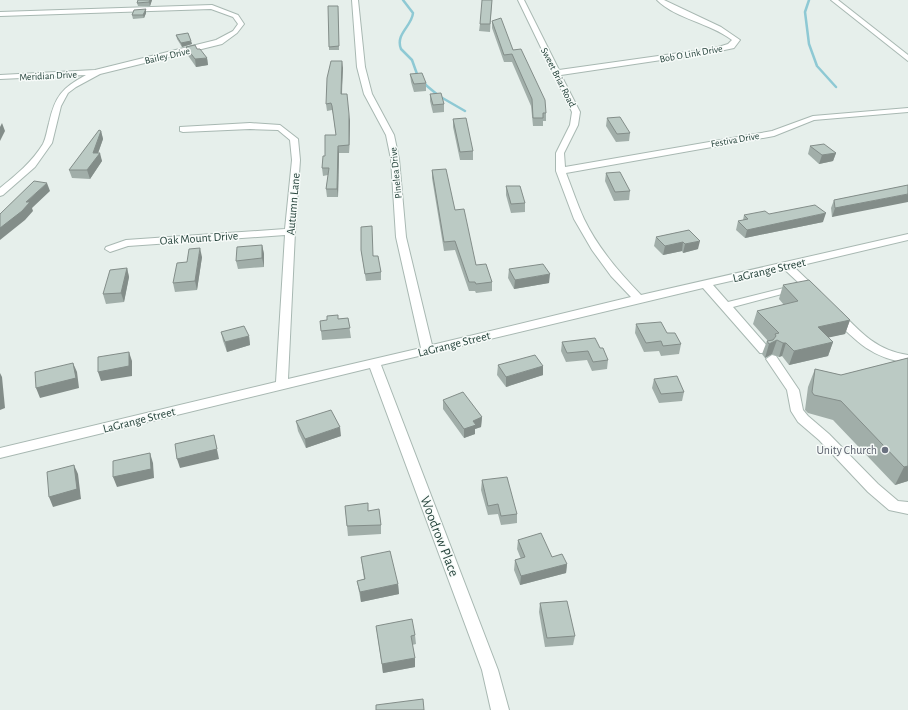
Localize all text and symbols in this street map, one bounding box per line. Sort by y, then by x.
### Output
street label: Bob O Link Drive [659,43,724,64]
street label: Bailey Drive [144,46,191,66]
street label: Sweet Briar Road [539,46,577,109]
street label: Meridian Drive [19,69,78,83]
street label: Festiva Drive [710,131,761,149]
street label: Pinelea Drive [388,146,404,199]
street label: Autumn Lane [284,172,302,236]
street label: Oak Mount Drive [159,229,239,247]
street label: LaGrange Street [731,256,807,284]
street label: LaGrange Street [416,329,492,359]
street label: LaGrange Street [101,405,177,435]
place label: Unity Church [816,444,877,457]
marker: Unity Church [880,445,890,455]
street label: Woodrow Place [417,494,461,578]

